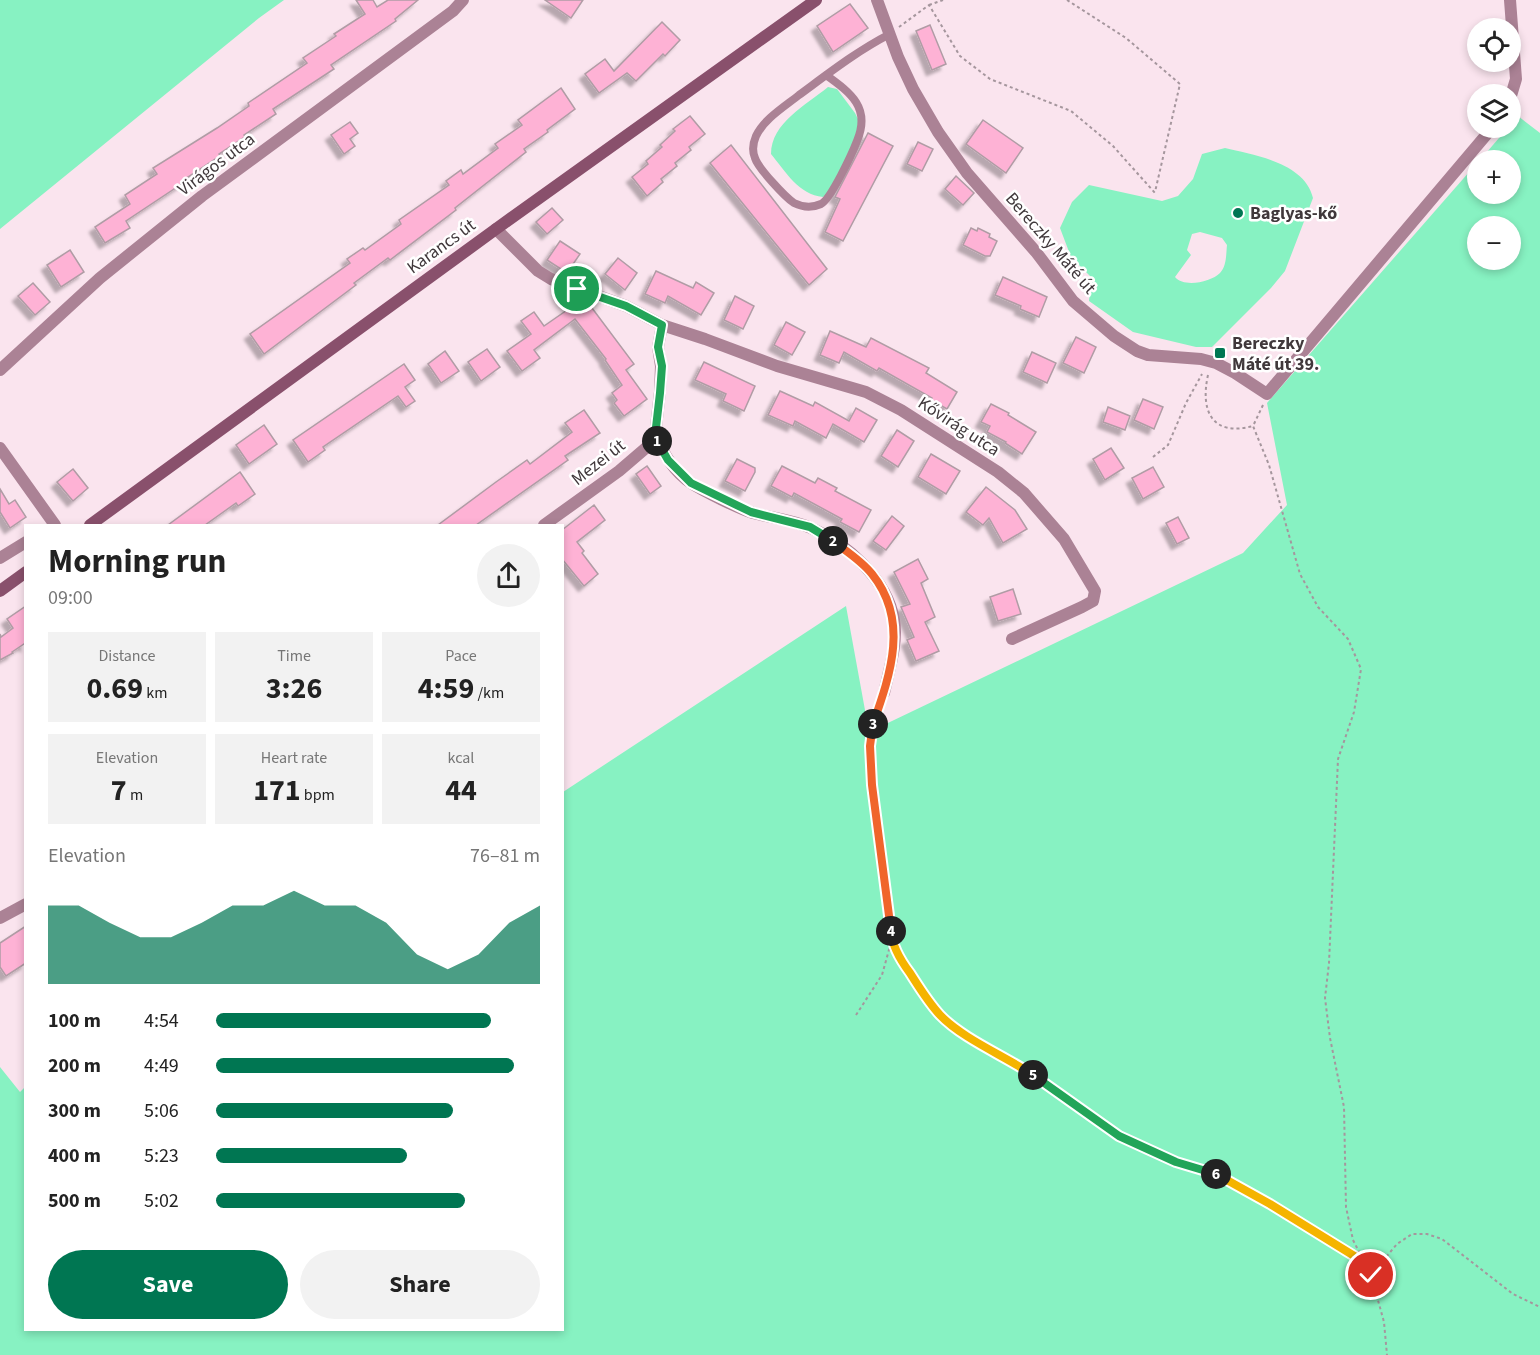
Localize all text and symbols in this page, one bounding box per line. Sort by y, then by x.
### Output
map controls [1467,18,1521,270]
button: locate [1467,18,1521,72]
button: layers [1467,84,1521,138]
street label: Virágos utca [172,127,260,202]
button: + [1467,150,1521,204]
street label: Bereczky Máté út [999,187,1102,300]
place label: Baglyas-kő [1250,201,1337,226]
marker: Baglyas-kő [1231,206,1245,220]
street label: Karancs út [402,213,481,280]
button: − [1467,216,1521,270]
pin [551,263,602,314]
icon: arrive [560,272,593,305]
place label: Bereczky Máté út 39. [1232,331,1320,377]
marker: Bereczky Máté út 39. [1213,346,1227,360]
street label: Kővirág utca [913,391,1005,462]
pin: 1 [642,426,672,456]
text: 1 [653,430,661,452]
street label: Mezei út [566,433,631,491]
pin: 2 [818,526,848,556]
text: 2 [829,530,837,552]
text: Morning run [48,538,226,585]
button: share [477,544,540,607]
text: 09:00 [48,584,93,612]
text: Distance [99,645,155,667]
text: Time [277,645,311,667]
text: Pace [445,645,477,667]
text: 0.69 [87,667,143,710]
text: 3:26 [266,667,322,710]
text: 4:59 [418,667,474,710]
text: km [143,682,167,704]
text: /km [474,682,504,704]
pin: 3 [858,709,888,739]
text: 3 [869,713,877,735]
text: Elevation [96,747,158,769]
text: Heart rate [261,747,327,769]
text: kcal [448,747,474,769]
text: 7 [111,769,127,812]
text: 171 [253,769,301,812]
text: 44 [445,769,477,812]
text: m [127,784,143,806]
text: bpm [301,784,335,806]
text: Elevation [48,842,126,870]
text: 76–81 m [470,842,540,870]
pin: 4 [876,916,906,946]
text: 4 [887,920,895,942]
text: 100 m [48,1007,101,1035]
text: 4:54 [144,1007,179,1035]
text: 200 m [48,1052,101,1080]
text: 4:49 [144,1052,179,1080]
pin: 5 [1018,1060,1048,1090]
text: 5 [1029,1064,1037,1086]
text: 300 m [48,1097,101,1125]
text: 5:06 [144,1097,179,1125]
text: 400 m [48,1142,101,1170]
text: 5:23 [144,1142,179,1170]
pin: 6 [1201,1159,1231,1189]
text: 6 [1212,1163,1220,1185]
text: 500 m [48,1187,101,1215]
text: 5:02 [144,1187,179,1215]
pin [1345,1249,1396,1300]
button: Save [48,1250,288,1319]
button: Share [300,1250,540,1319]
icon: check [1354,1258,1387,1291]

